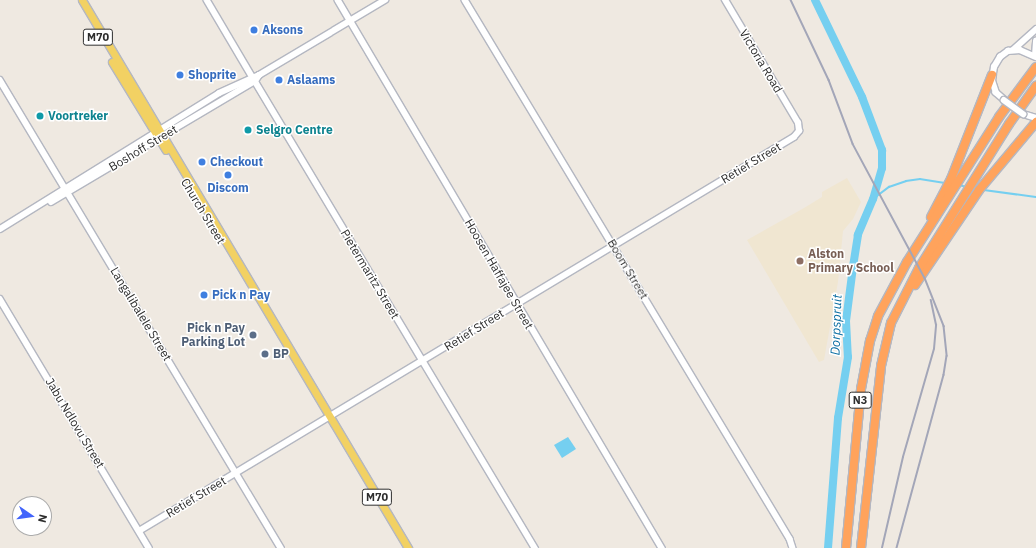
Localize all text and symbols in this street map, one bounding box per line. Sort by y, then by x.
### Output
place label: Aksons [262,23,303,37]
marker: Aksons [249,25,259,35]
street label: Victoria Road [736,27,786,95]
road number: M70 [82,28,114,46]
place label: Shoprite [188,68,236,82]
marker: Shoprite [175,70,185,80]
place label: Aslaams [287,73,335,87]
marker: Aslaams [274,75,284,85]
place label: Voortreker [48,109,108,123]
marker: Voortreker [35,111,45,121]
street label: Boshoff Street [106,122,180,174]
place label: Selgro Centre [256,123,333,137]
marker: Selgro Centre [243,125,253,135]
street label: Retief Street [718,139,784,187]
place label: Checkout [210,155,263,169]
marker: Checkout [197,157,207,167]
marker: Discom [223,170,233,180]
street label: Church Street [178,176,228,246]
place label: Discom [207,181,249,195]
street label: Hoosen Haffajee Street [462,216,536,332]
street label: Pietermaritz Street [338,227,402,321]
street label: Boom Street [604,236,652,302]
place label: Alston Primary School [808,247,894,275]
marker: Alston Primary School [795,256,805,266]
street label: Langalibalele Street [107,264,175,364]
place label: Pick n Pay [212,288,270,302]
marker: Pick n Pay [199,290,209,300]
water label: Dorpspruit [828,294,846,356]
street label: Retief Street [442,306,506,354]
place label: Pick n Pay Parking Lot [181,321,245,349]
marker: Pick n Pay Parking Lot [248,330,258,340]
place label: BP [273,347,289,361]
marker: BP [260,349,270,359]
street label: Jabu Ndlovu Street [42,375,108,471]
road number: N3 [848,391,872,409]
street label: Retief Street [163,473,229,521]
road number: M70 [361,488,393,506]
north arrow [12,496,52,536]
text: N [35,513,50,524]

